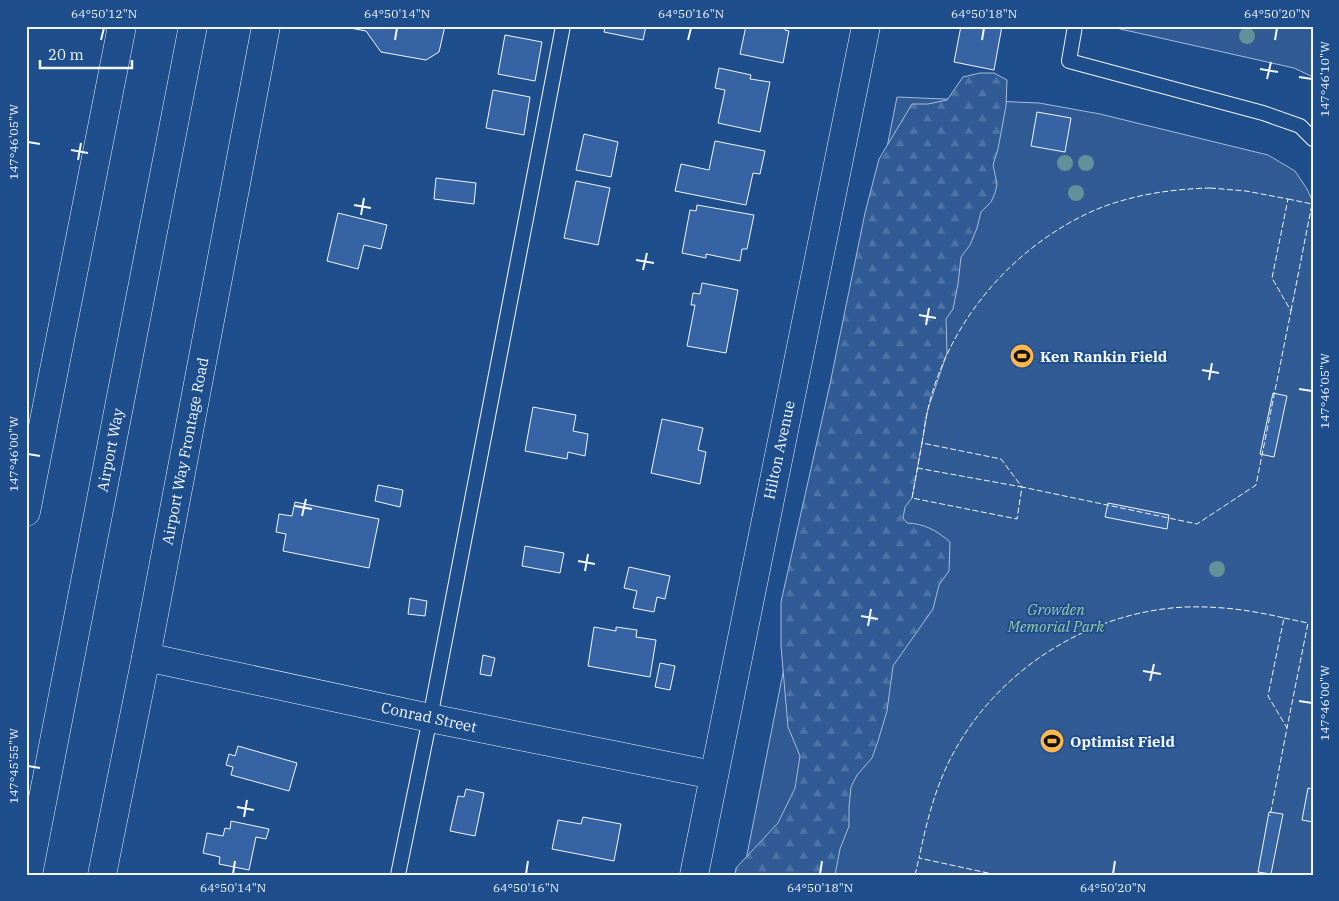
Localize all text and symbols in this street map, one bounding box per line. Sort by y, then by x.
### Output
text: 64°50'12"N [71,6,137,21]
text: 64°50'14"N [364,6,430,21]
text: 64°50'16"N [658,6,724,21]
text: 64°50'18"N [951,6,1017,21]
text: 64°50'20"N [1244,6,1310,21]
scale bar [40,38,132,70]
text: 147°46'10"W [1317,41,1332,117]
text: 20 m [48,45,84,64]
text: 147°46'05"W [6,104,21,180]
sports icon: Ken Rankin Field [1009,343,1035,369]
place label: Ken Rankin Field [1040,347,1168,366]
text: 147°46'05"W [1317,353,1332,429]
street label: Airport Way Frontage Road [157,356,213,546]
street label: Hilton Avenue [759,399,799,501]
street label: Airport Way [93,407,127,493]
text: 147°46'00"W [6,416,21,492]
park label: Growden Memorial Park [1007,600,1104,636]
text: 147°46'00"W [1317,665,1332,741]
street label: Conrad Street [379,698,479,736]
text: 147°45'55"W [6,728,21,804]
sports icon: Optimist Field [1039,728,1065,754]
place label: Optimist Field [1070,732,1175,751]
text: 64°50'14"N [200,880,266,895]
text: 64°50'16"N [493,880,559,895]
text: 64°50'18"N [787,880,853,895]
text: 64°50'20"N [1080,880,1146,895]

